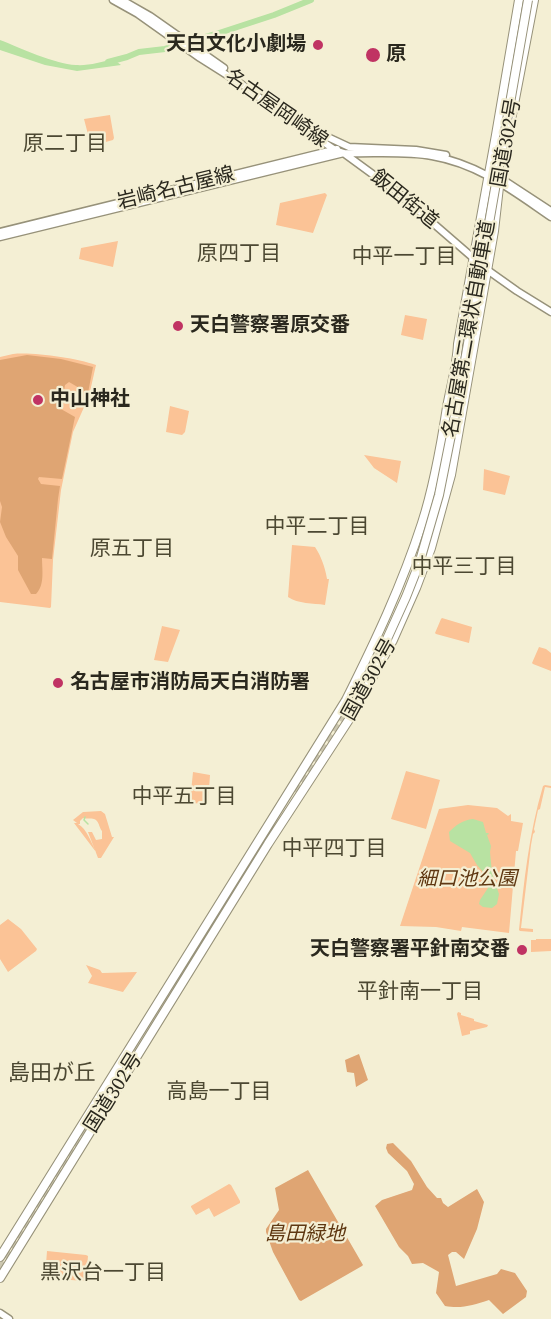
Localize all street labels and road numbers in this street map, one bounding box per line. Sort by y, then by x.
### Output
street label: 名古屋岡崎線 [220,65,332,153]
street label: 国道302号 [487,97,527,189]
street label: 岩崎名古屋線 [115,163,237,215]
street label: 飯田街道 [365,166,443,234]
street label: 名古屋第二環状自動車道 [439,219,501,439]
street label: 国道302号 [338,635,402,725]
street label: 国道302号 [80,1048,148,1138]

